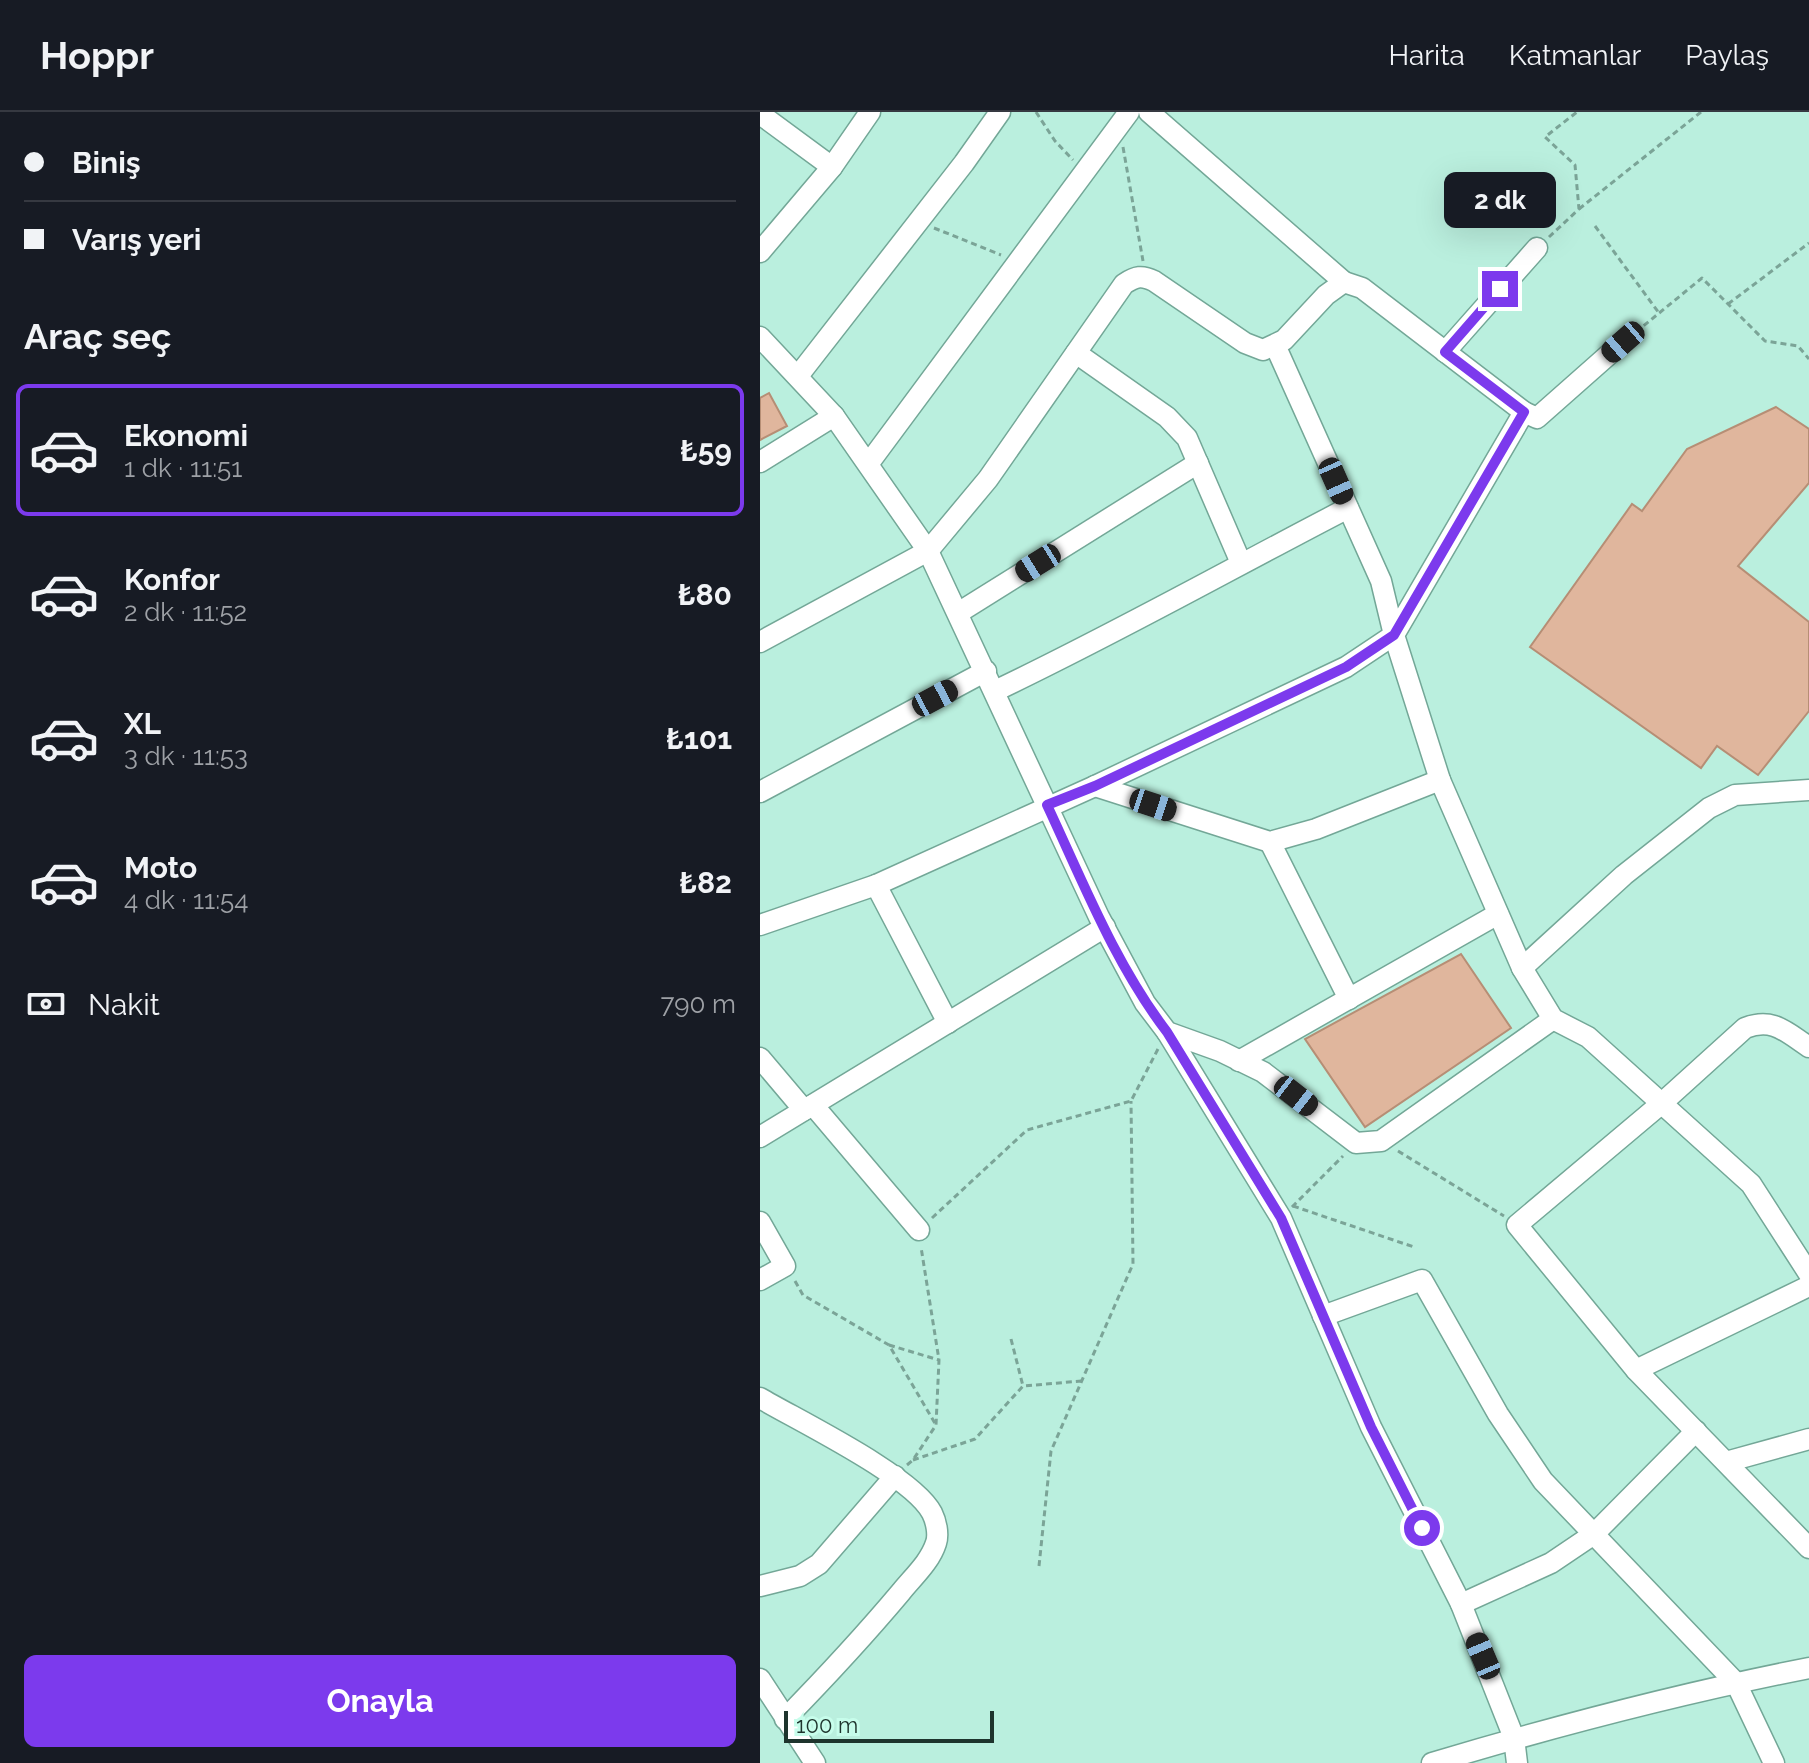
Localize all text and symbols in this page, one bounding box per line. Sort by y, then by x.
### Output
text: Hoppr [40,33,154,78]
text: Harita [1388,39,1465,72]
text: Katmanlar [1509,39,1641,72]
text: Paylaş [1685,39,1769,72]
text: Biniş [72,145,141,180]
callout: 2 dk [1444,173,1556,229]
text: 2 dk [1474,185,1526,215]
text: Varış yeri [72,222,201,257]
route end [1482,271,1518,307]
text: Araç seç [24,315,171,357]
car [1597,317,1649,367]
icon: car [28,414,100,486]
text: Ekonomi [124,418,248,453]
text: ₺59 [680,433,732,468]
text: 1 dk · 11:51 [124,453,242,483]
car [1315,454,1357,508]
car [1011,540,1065,586]
icon: car [28,558,100,630]
text: Konfor [124,562,220,597]
text: ₺80 [678,577,732,612]
text: 2 dk · 11:52 [124,597,247,627]
car [908,676,962,720]
icon: car [28,702,100,774]
text: XL [124,706,161,741]
text: ₺101 [666,721,732,756]
text: 3 dk · 11:53 [124,741,248,771]
car [1126,786,1180,824]
icon: car [28,846,100,918]
text: Moto [124,850,197,885]
text: ₺82 [679,865,732,900]
text: 4 dk · 11:54 [124,885,248,915]
icon: cash [24,982,68,1026]
text: Nakit [88,987,160,1022]
text: 790 m [660,989,736,1019]
car [1270,1072,1322,1120]
route start [1404,1510,1440,1546]
car [1463,1629,1503,1683]
button: Onayla [24,1655,736,1747]
scale bar [784,1707,994,1743]
text: 100 m [796,1712,858,1738]

